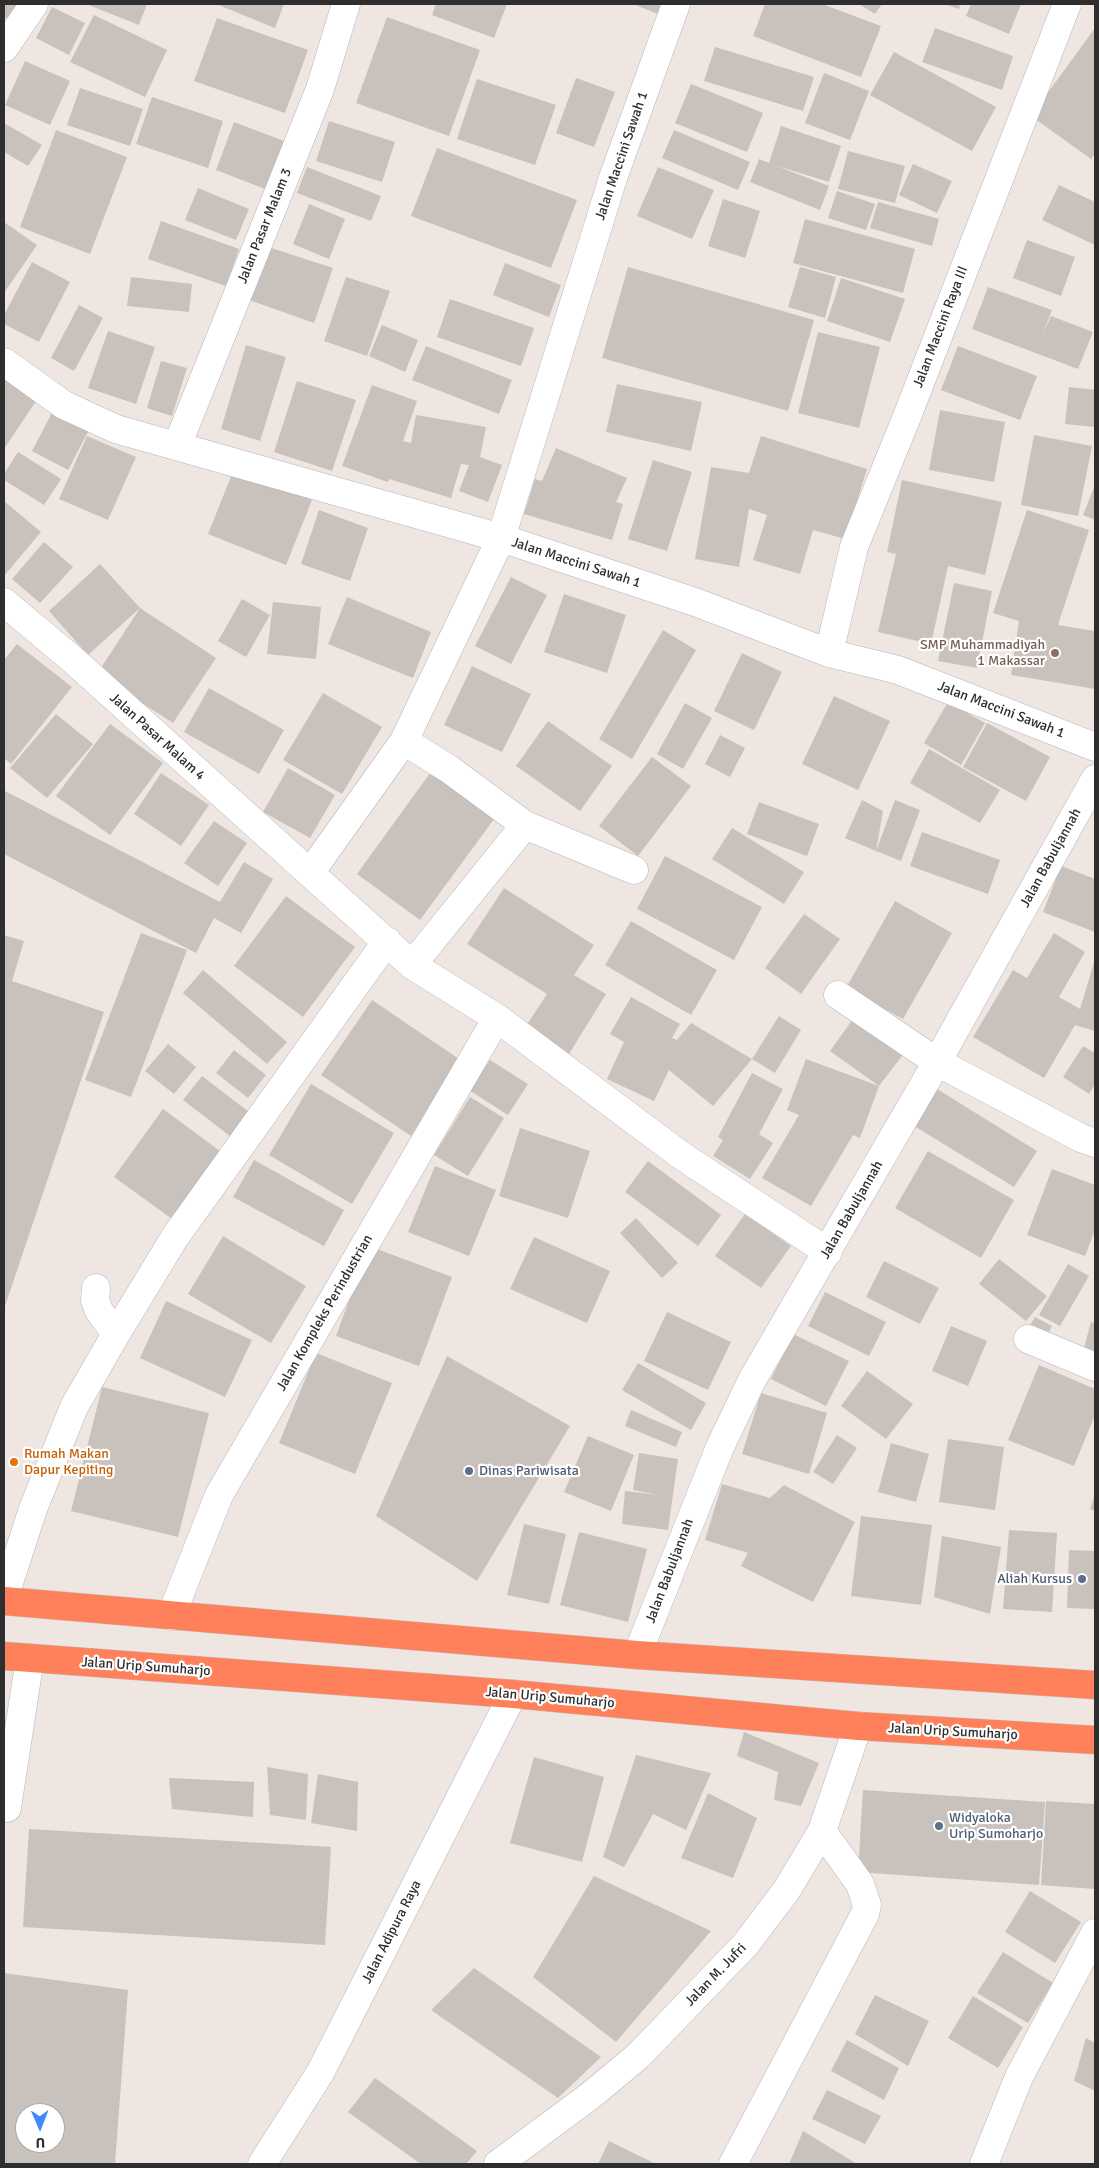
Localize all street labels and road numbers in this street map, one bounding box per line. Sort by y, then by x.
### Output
street label: Jalan Maccini Sawah 1 [592,89,652,223]
street label: Jalan Pasar Malam 3 [234,166,296,286]
street label: Jalan Maccini Raya III [910,264,972,390]
street label: Jalan Maccini Sawah 1 [509,534,643,592]
street label: Jalan Maccini Sawah 1 [935,678,1067,742]
street label: Jalan Pasar Malam 4 [106,690,208,784]
street label: Jalan Babuljannah [1017,806,1085,910]
street label: Jalan Babuljannah [817,1158,887,1262]
street label: Jalan Kompleks Perindustrian [273,1232,377,1394]
street label: Jalan Babuljannah [642,1516,698,1626]
street label: Jalan Urip Sumuharjo [81,1654,211,1680]
street label: Jalan Urip Sumuharjo [485,1684,615,1712]
street label: Jalan Urip Sumuharjo [888,1720,1018,1744]
street label: Jalan Adipura Raya [359,1878,425,1986]
street label: Jalan M. Jufri [682,1940,750,2010]

